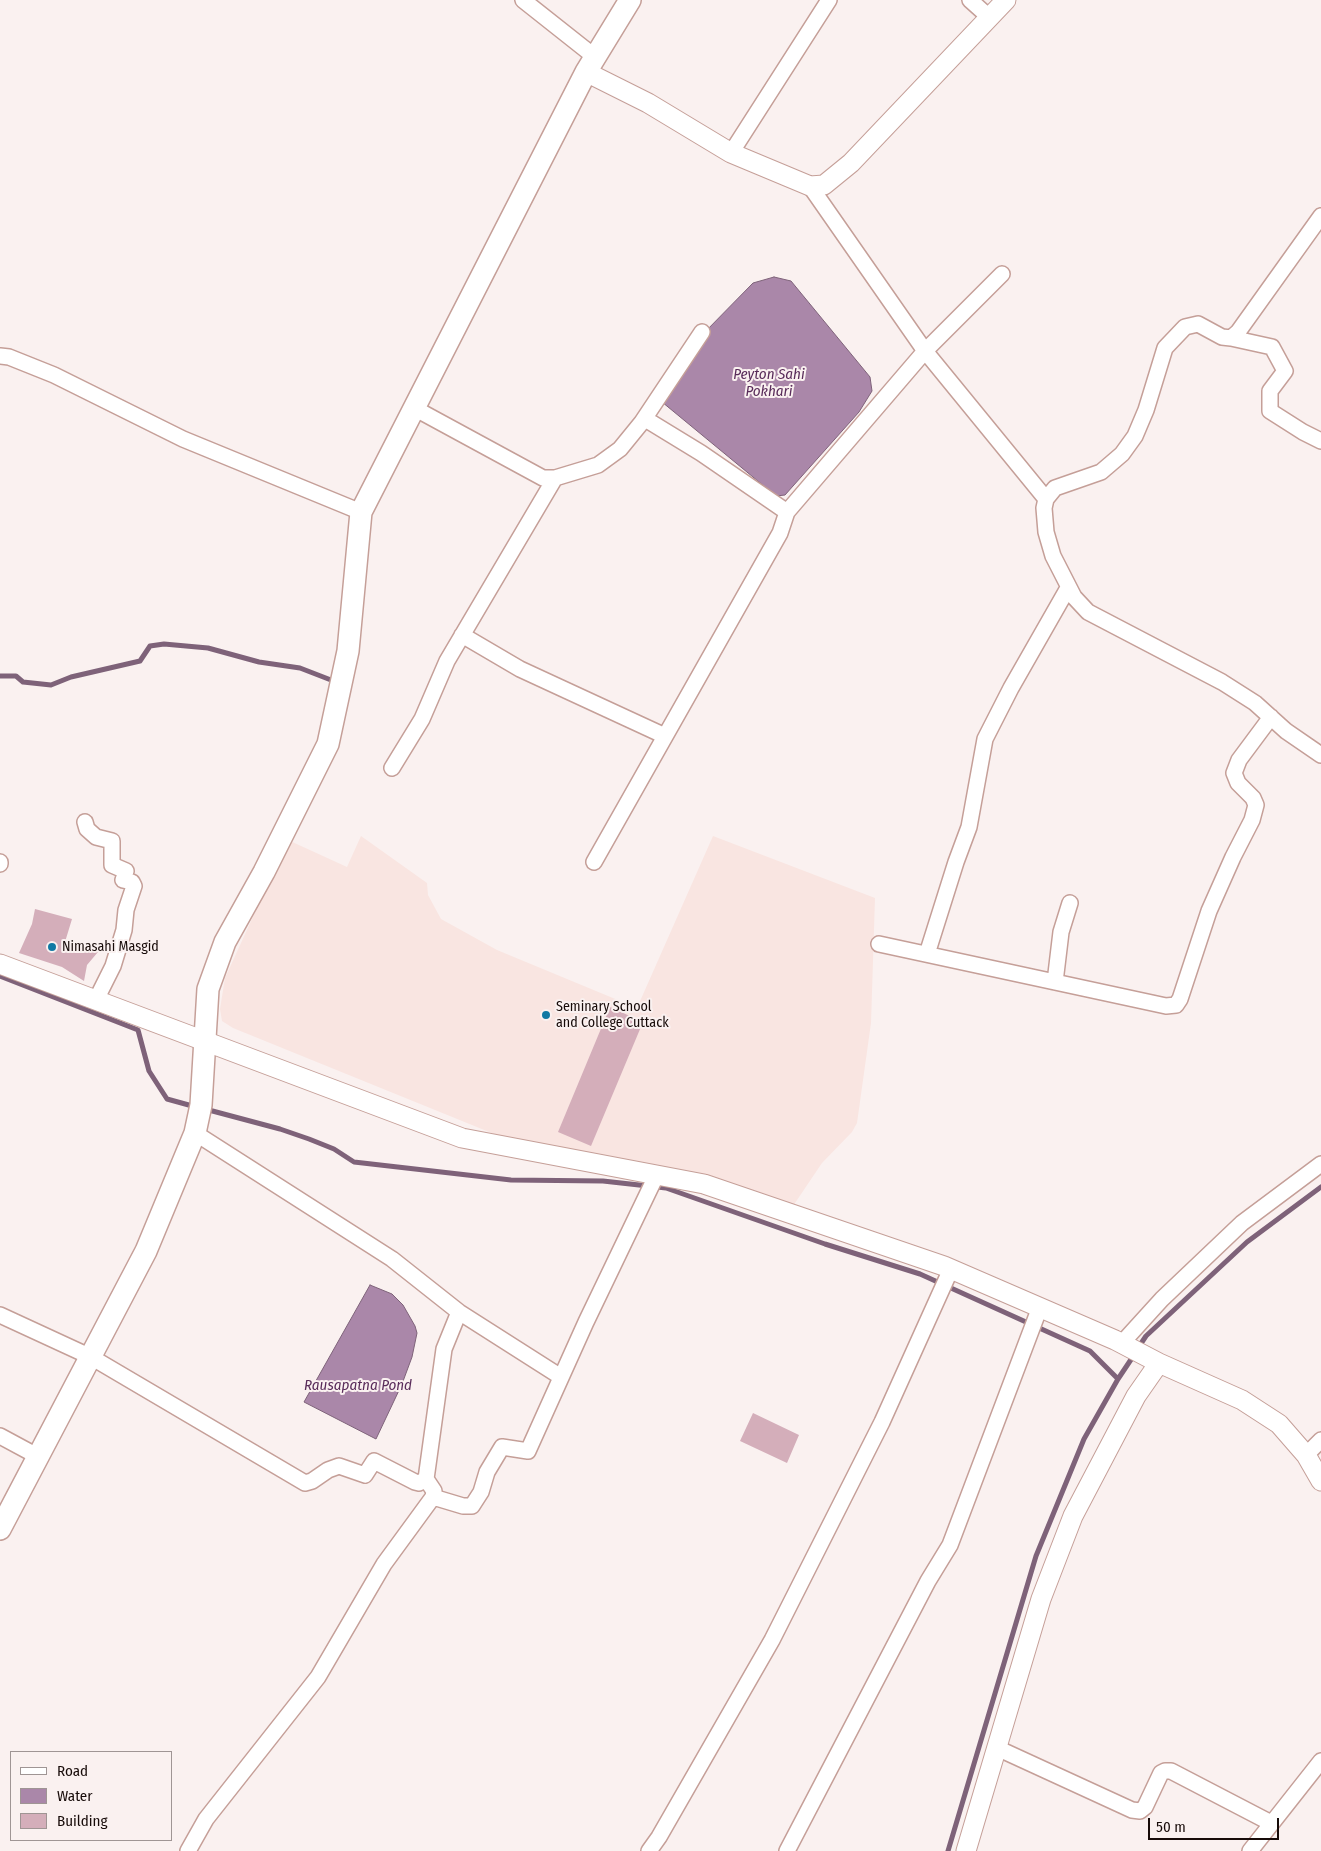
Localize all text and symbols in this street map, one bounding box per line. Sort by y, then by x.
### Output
water label: Peyton Sahi Pokhari [733,366,805,401]
place label: Nimasahi Masgid [62,939,159,955]
marker: Nimasahi Masgid [46,941,58,953]
place label: Seminary School and College Cuttack [556,999,669,1032]
marker: Seminary School and College Cuttack [540,1009,552,1021]
water label: Rausapatna Pond [304,1377,412,1395]
legend [10,1751,172,1841]
text: Road [57,1762,88,1780]
text: Water [57,1787,92,1805]
scale bar [1151,1808,1282,1840]
text: Building [57,1812,108,1830]
text: 50 m [1156,1818,1186,1836]

